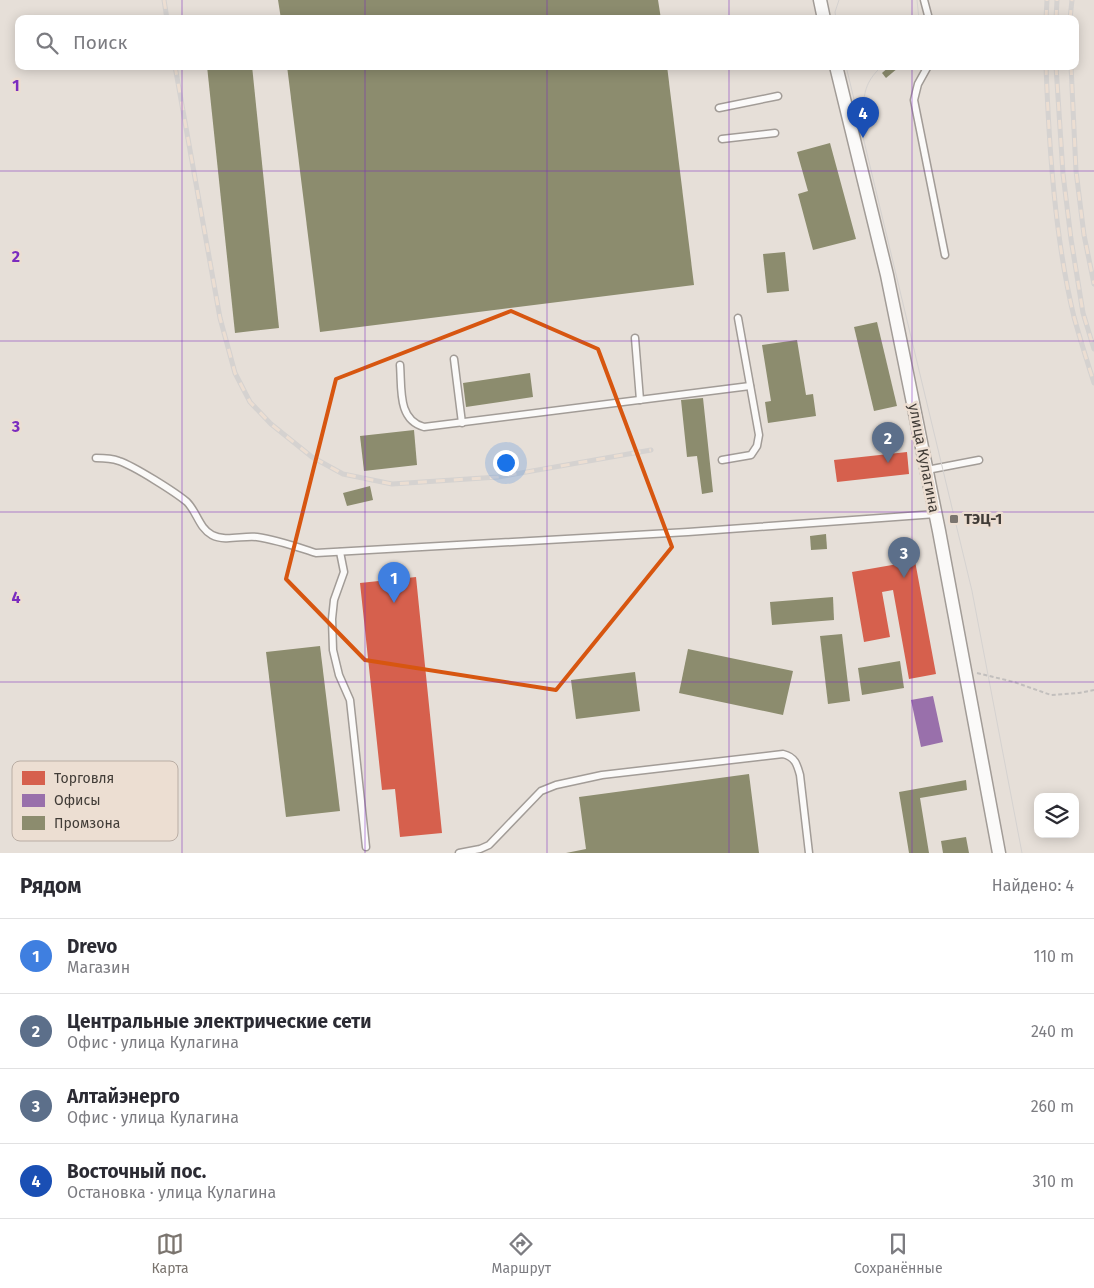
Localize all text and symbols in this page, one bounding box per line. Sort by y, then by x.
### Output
search box [15,15,1079,70]
icon: search [33,29,61,57]
text: Поиск [73,31,127,54]
text: 1 [12,76,20,95]
pin: 4 [847,97,879,138]
text: 2 [12,247,20,266]
street label: улица Кулагина [905,402,943,514]
text: 3 [11,417,20,436]
pin: 2 [872,422,904,463]
your location [493,450,519,476]
place label: ТЭЦ-1 [964,510,1002,528]
marker: ТЭЦ-1 [948,513,960,525]
pin: 3 [888,537,920,578]
pin: 1 [378,562,410,603]
text: 4 [11,588,21,607]
legend [12,761,178,841]
text: Торговля [54,770,114,787]
text: Офисы [54,792,100,809]
map controls [1034,793,1079,838]
button: layers [1034,793,1079,838]
text: Промзона [54,815,120,832]
text: Рядом [20,873,81,899]
text: Найдено: 4 [992,876,1074,895]
text: Drevo [67,935,117,958]
text: 1 [32,947,40,966]
text: 110 m [1033,947,1074,966]
text: Магазин [67,958,130,977]
text: Центральные электрические сети [67,1010,371,1033]
text: 2 [32,1022,40,1041]
text: 240 m [1031,1022,1074,1041]
text: Офис · улица Кулагина [67,1033,239,1052]
text: Алтайэнерго [67,1085,180,1108]
text: 3 [32,1097,40,1116]
text: 260 m [1031,1097,1074,1116]
text: Офис · улица Кулагина [67,1108,239,1127]
text: Восточный пос. [67,1160,206,1183]
text: 4 [31,1172,41,1191]
text: 310 m [1033,1172,1074,1191]
text: Остановка · улица Кулагина [67,1183,276,1202]
tab: Карта [151,1230,189,1277]
tab: Маршрут [492,1230,551,1277]
tab: Сохранённые [854,1230,943,1277]

